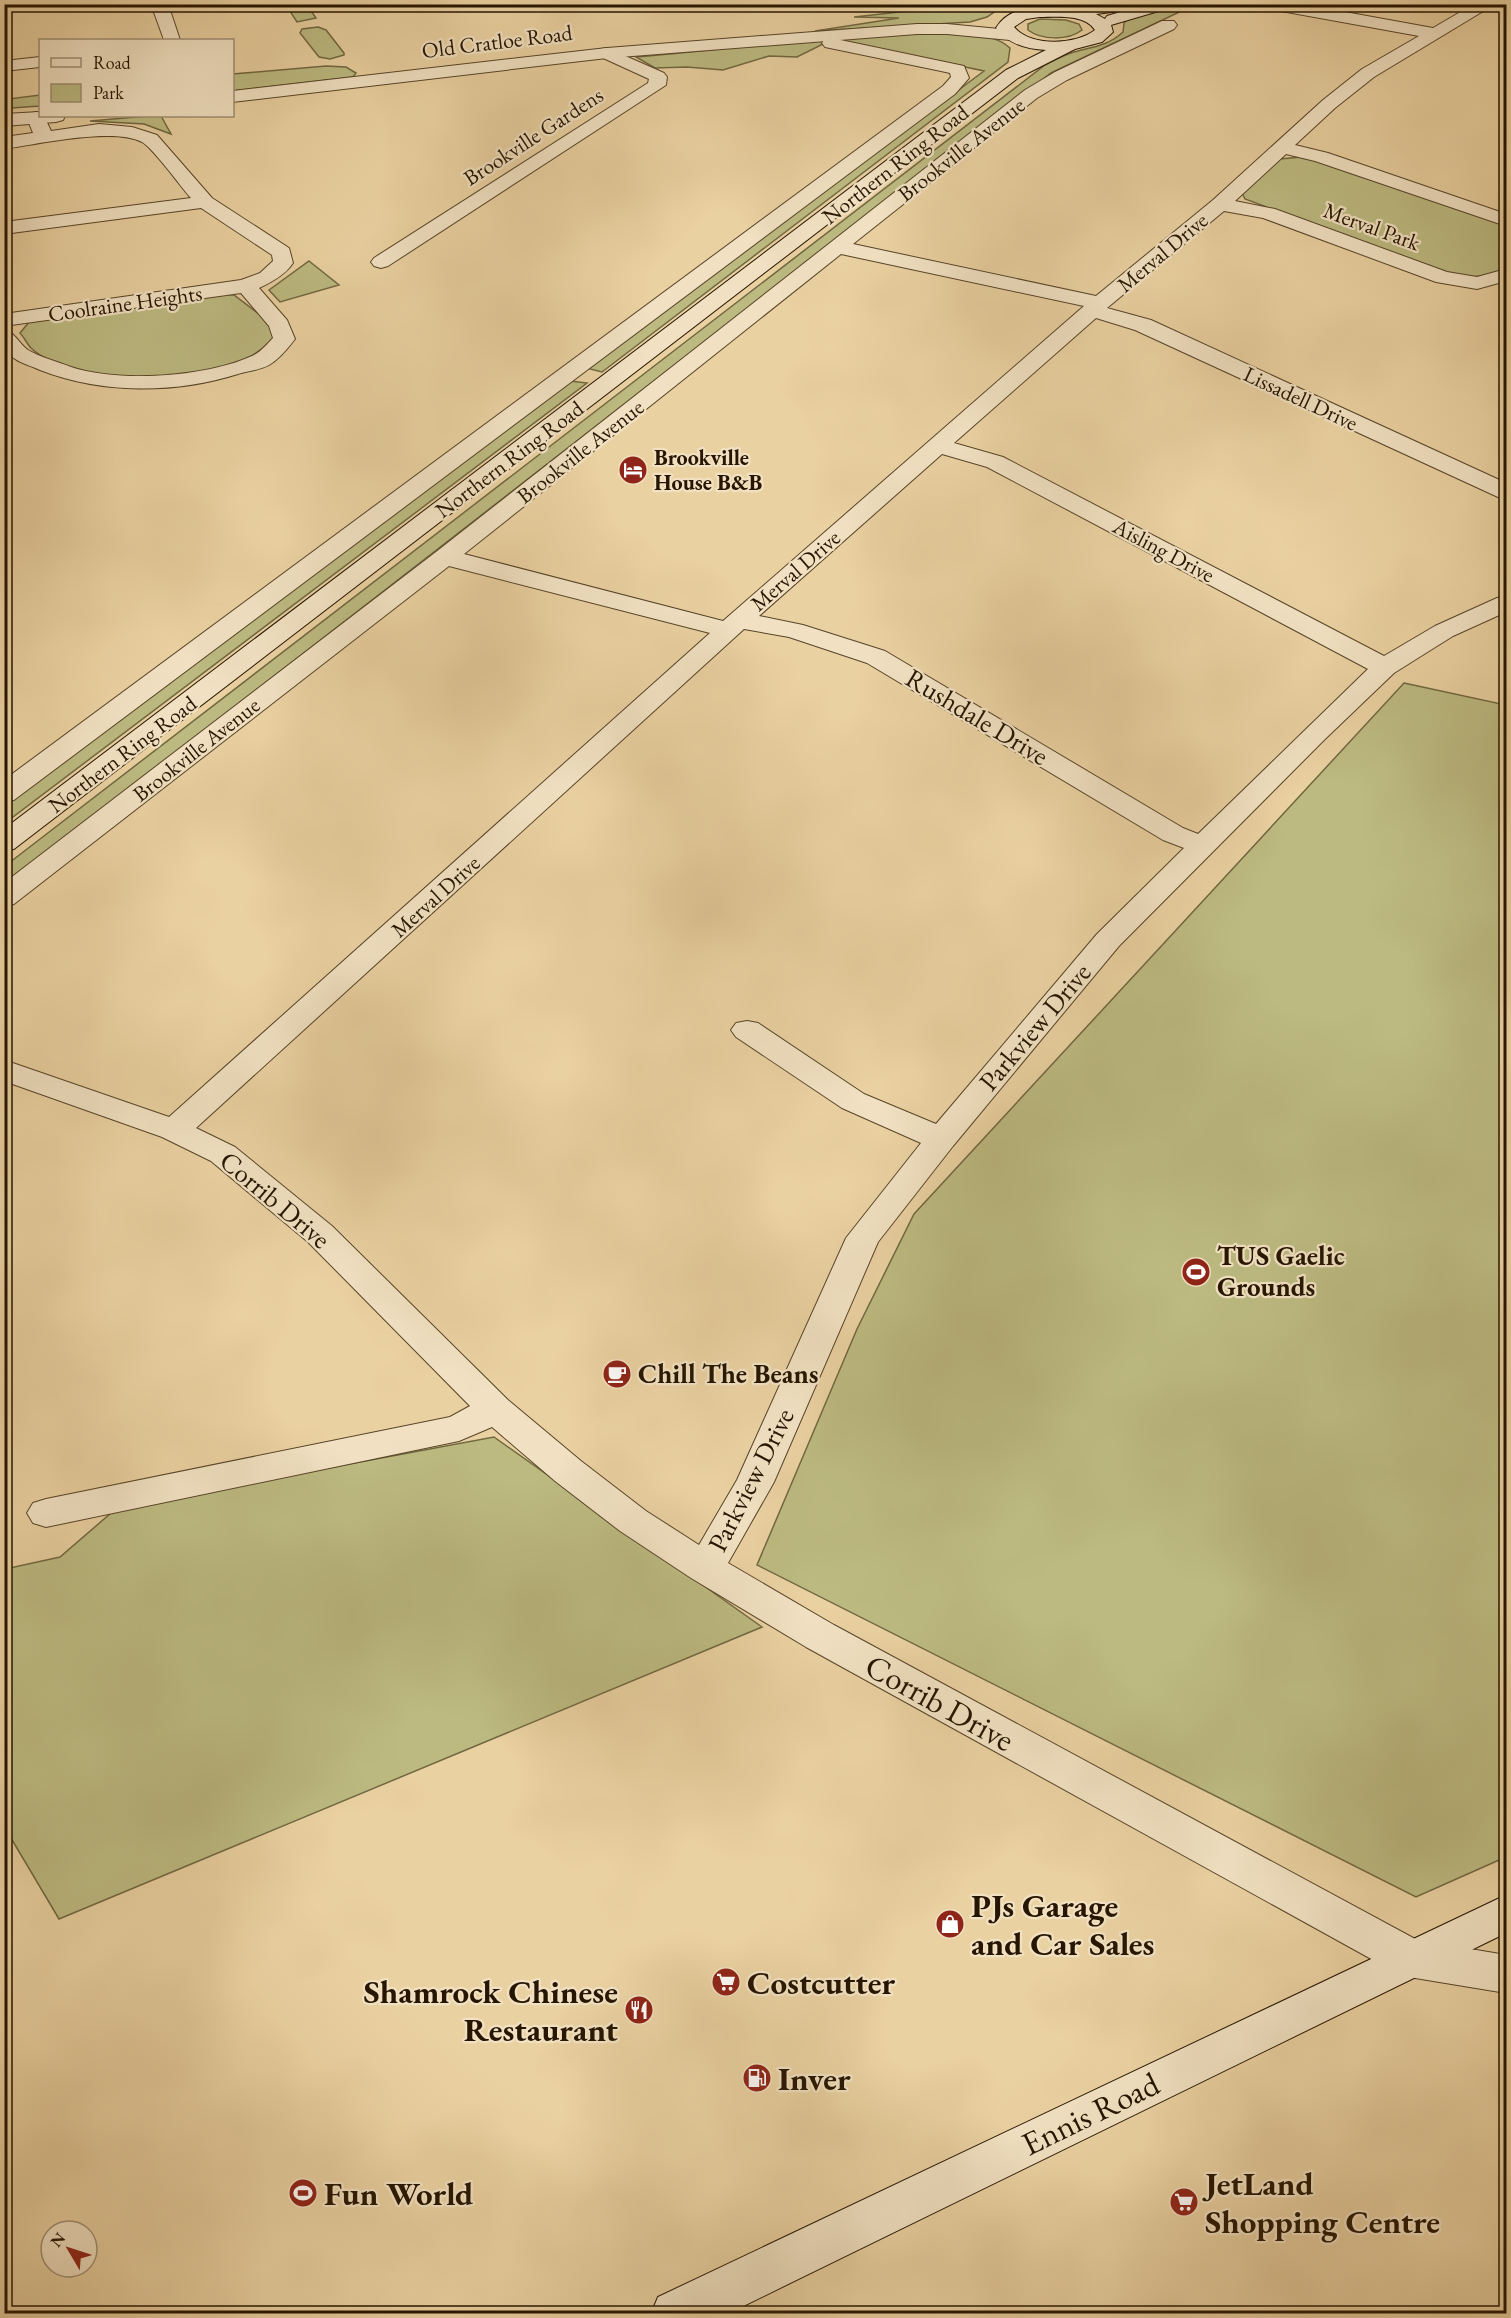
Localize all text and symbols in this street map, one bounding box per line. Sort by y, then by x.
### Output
street label: Old Cratloe Road [420,18,575,65]
legend [39,39,234,117]
text: Road [93,51,132,74]
street label: Brookville Gardens [458,80,609,192]
text: Park [93,81,124,104]
street label: Brookville Avenue [892,90,1031,208]
street label: Northern Ring Road [816,97,975,231]
street label: Merval Park [1320,196,1425,258]
street label: Merval Drive [1111,206,1214,299]
street label: Coolraine Heights [46,278,204,329]
street label: Lissadell Drive [1239,359,1363,438]
street label: Brookville Avenue [511,392,650,510]
street label: Northern Ring Road [429,394,590,525]
place label: Brookville House B&B [654,443,762,497]
hotel icon: Brookville House B&B [617,454,649,486]
street label: Aisling Drive [1107,511,1220,589]
street label: Merval Drive [744,523,847,617]
street label: Rushdale Drive [899,660,1055,773]
street label: Northern Ring Road [42,689,203,820]
street label: Brookville Avenue [127,690,266,808]
street label: Merval Drive [385,848,486,944]
street label: Parkview Drive [971,955,1098,1098]
street label: Corrib Drive [213,1143,338,1256]
place label: TUS Gaelic Grounds [1217,1238,1345,1304]
sports icon: TUS Gaelic Grounds [1180,1256,1212,1288]
place label: Chill The Beans [638,1356,819,1391]
cafe icon: Chill The Beans [601,1358,633,1390]
street label: Parkview Drive [699,1402,802,1557]
street label: Corrib Drive [858,1644,1022,1761]
place label: PJs Garage and Car Sales [971,1884,1154,1965]
shop icon: PJs Garage and Car Sales [934,1908,966,1940]
place label: Costcutter [747,1961,896,2004]
supermarket icon: Costcutter [710,1966,742,1998]
place label: Shamrock Chinese Restaurant [364,1970,619,2051]
restaurant icon: Shamrock Chinese Restaurant [623,1994,655,2026]
place label: Inver [778,2057,851,2100]
fuel station icon: Inver [741,2062,773,2094]
street label: Ennis Road [1014,2062,1166,2165]
place label: JetLand Shopping Centre [1202,2162,1440,2243]
place label: Fun World [324,2172,473,2215]
sports icon: Fun World [287,2177,319,2209]
supermarket icon: JetLand Shopping Centre [1168,2186,1200,2218]
north arrow [39,2219,99,2279]
text: N [45,2228,70,2252]

